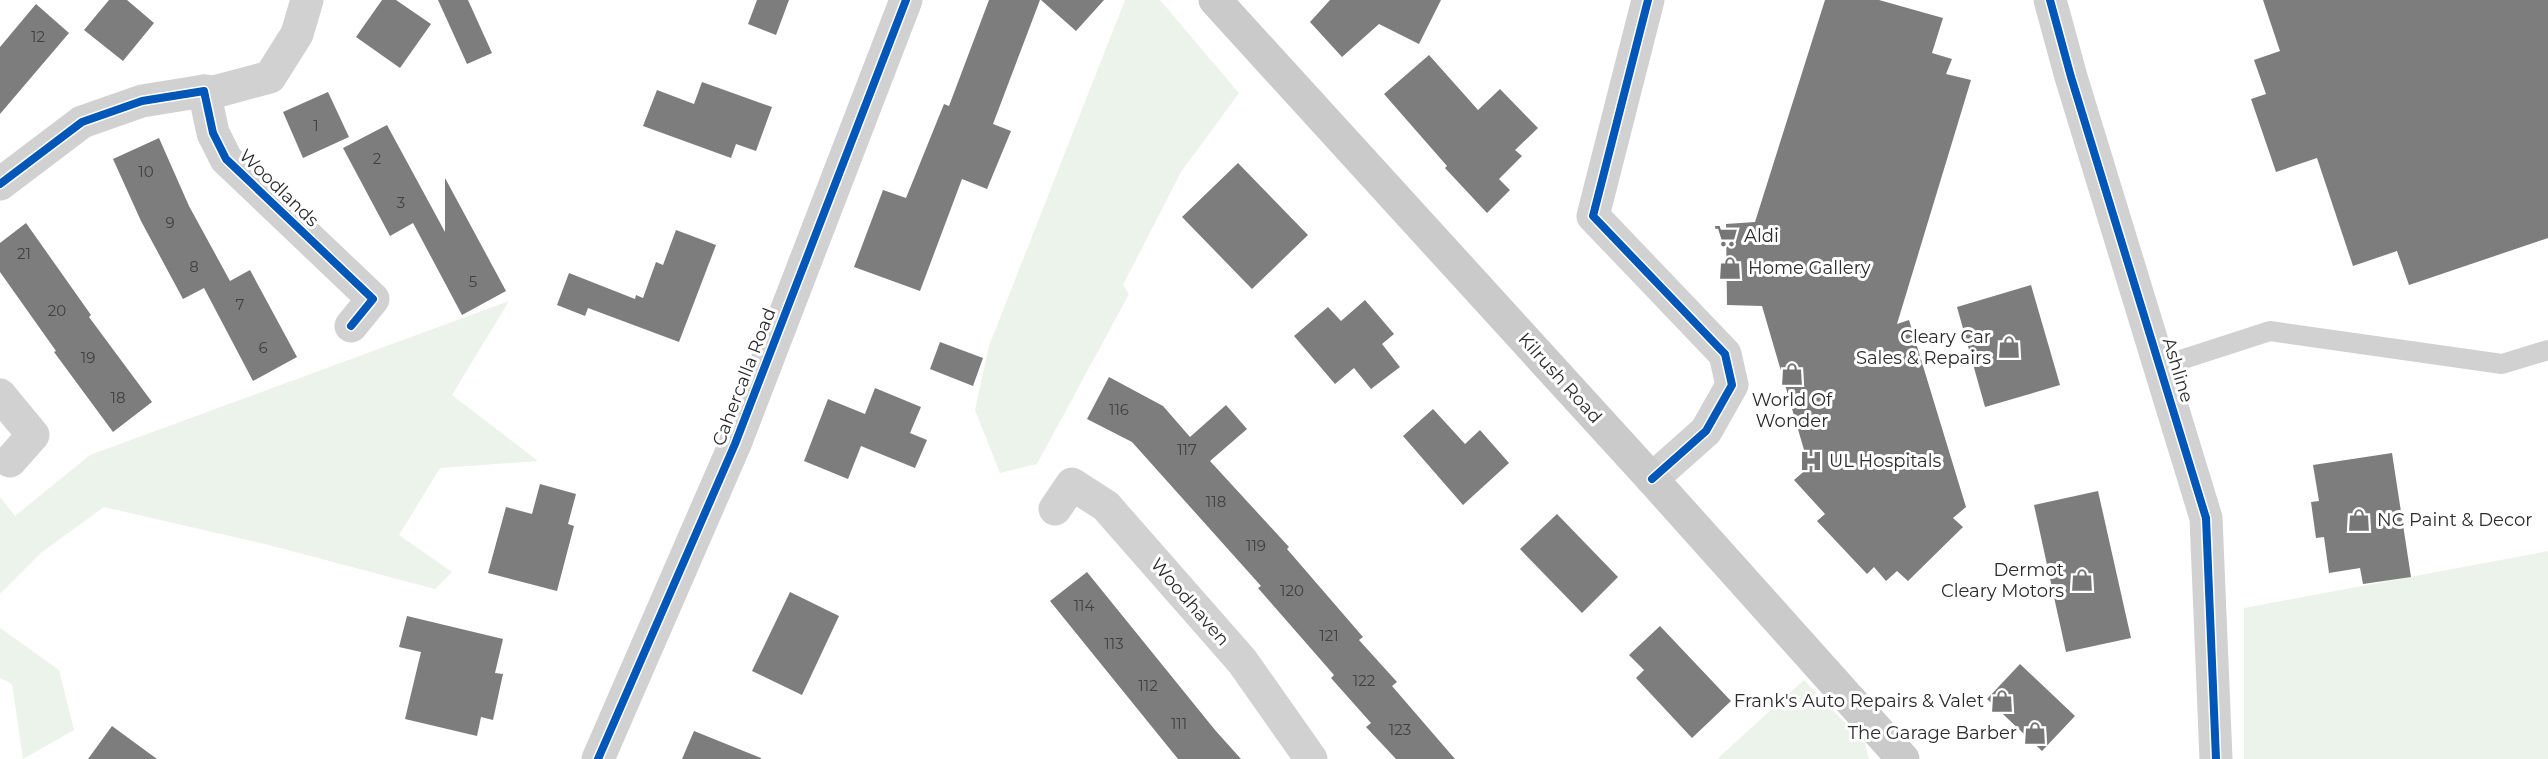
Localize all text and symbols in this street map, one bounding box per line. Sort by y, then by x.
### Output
house number: 12 [31,27,45,46]
house number: 1 [313,116,319,135]
street label: Woodlands [235,145,324,232]
house number: 2 [373,149,381,168]
house number: 10 [138,162,154,181]
house number: 3 [397,193,405,212]
house number: 9 [165,213,175,232]
supermarket icon: Aldi [1713,223,1739,249]
place label: Aldi [1744,225,1779,247]
house number: 21 [17,244,31,263]
shop icon: Home Gallery [1717,255,1743,281]
house number: 8 [189,257,199,276]
place label: Home Gallery [1748,257,1871,279]
house number: 5 [469,272,477,291]
house number: 7 [236,295,245,314]
house number: 20 [48,301,66,320]
street label: Cahercalla Road [708,305,780,449]
place label: Cleary Car Sales & Repairs [1856,326,1991,369]
street label: Kilrush Road [1514,328,1606,428]
shop icon: Cleary Car Sales & Repairs [1996,334,2022,360]
street label: Ashline [2158,335,2198,405]
house number: 6 [258,338,268,357]
house number: 19 [81,348,95,367]
shop icon: World Of Wonder [1779,361,1805,387]
house number: 18 [111,388,126,407]
place label: World Of Wonder [1752,389,1833,432]
house number: 116 [1109,400,1129,419]
house number: 117 [1177,440,1197,459]
hospital icon: UL Hospitals [1798,448,1824,474]
place label: UL Hospitals [1829,450,1942,472]
house number: 118 [1206,492,1226,511]
shop icon: NC Paint & Decor [2346,507,2372,533]
place label: NC Paint & Decor [2377,509,2532,531]
house number: 119 [1246,536,1266,555]
street label: Woodhaven [1146,554,1234,650]
place label: Dermot Cleary Motors [1941,559,2064,602]
shop icon: Dermot Cleary Motors [2069,567,2095,593]
house number: 120 [1280,581,1304,600]
house number: 114 [1074,596,1094,615]
house number: 121 [1319,626,1339,645]
house number: 113 [1104,634,1124,653]
house number: 122 [1353,671,1375,690]
house number: 112 [1138,676,1158,695]
shop icon: Frank's Auto Repairs & Valet [1989,688,2015,714]
place label: Frank's Auto Repairs & Valet [1734,690,1984,712]
house number: 111 [1171,714,1187,733]
house number: 123 [1389,720,1411,739]
shop icon: The Garage Barber [2022,720,2048,746]
place label: The Garage Barber [1848,722,2017,744]

